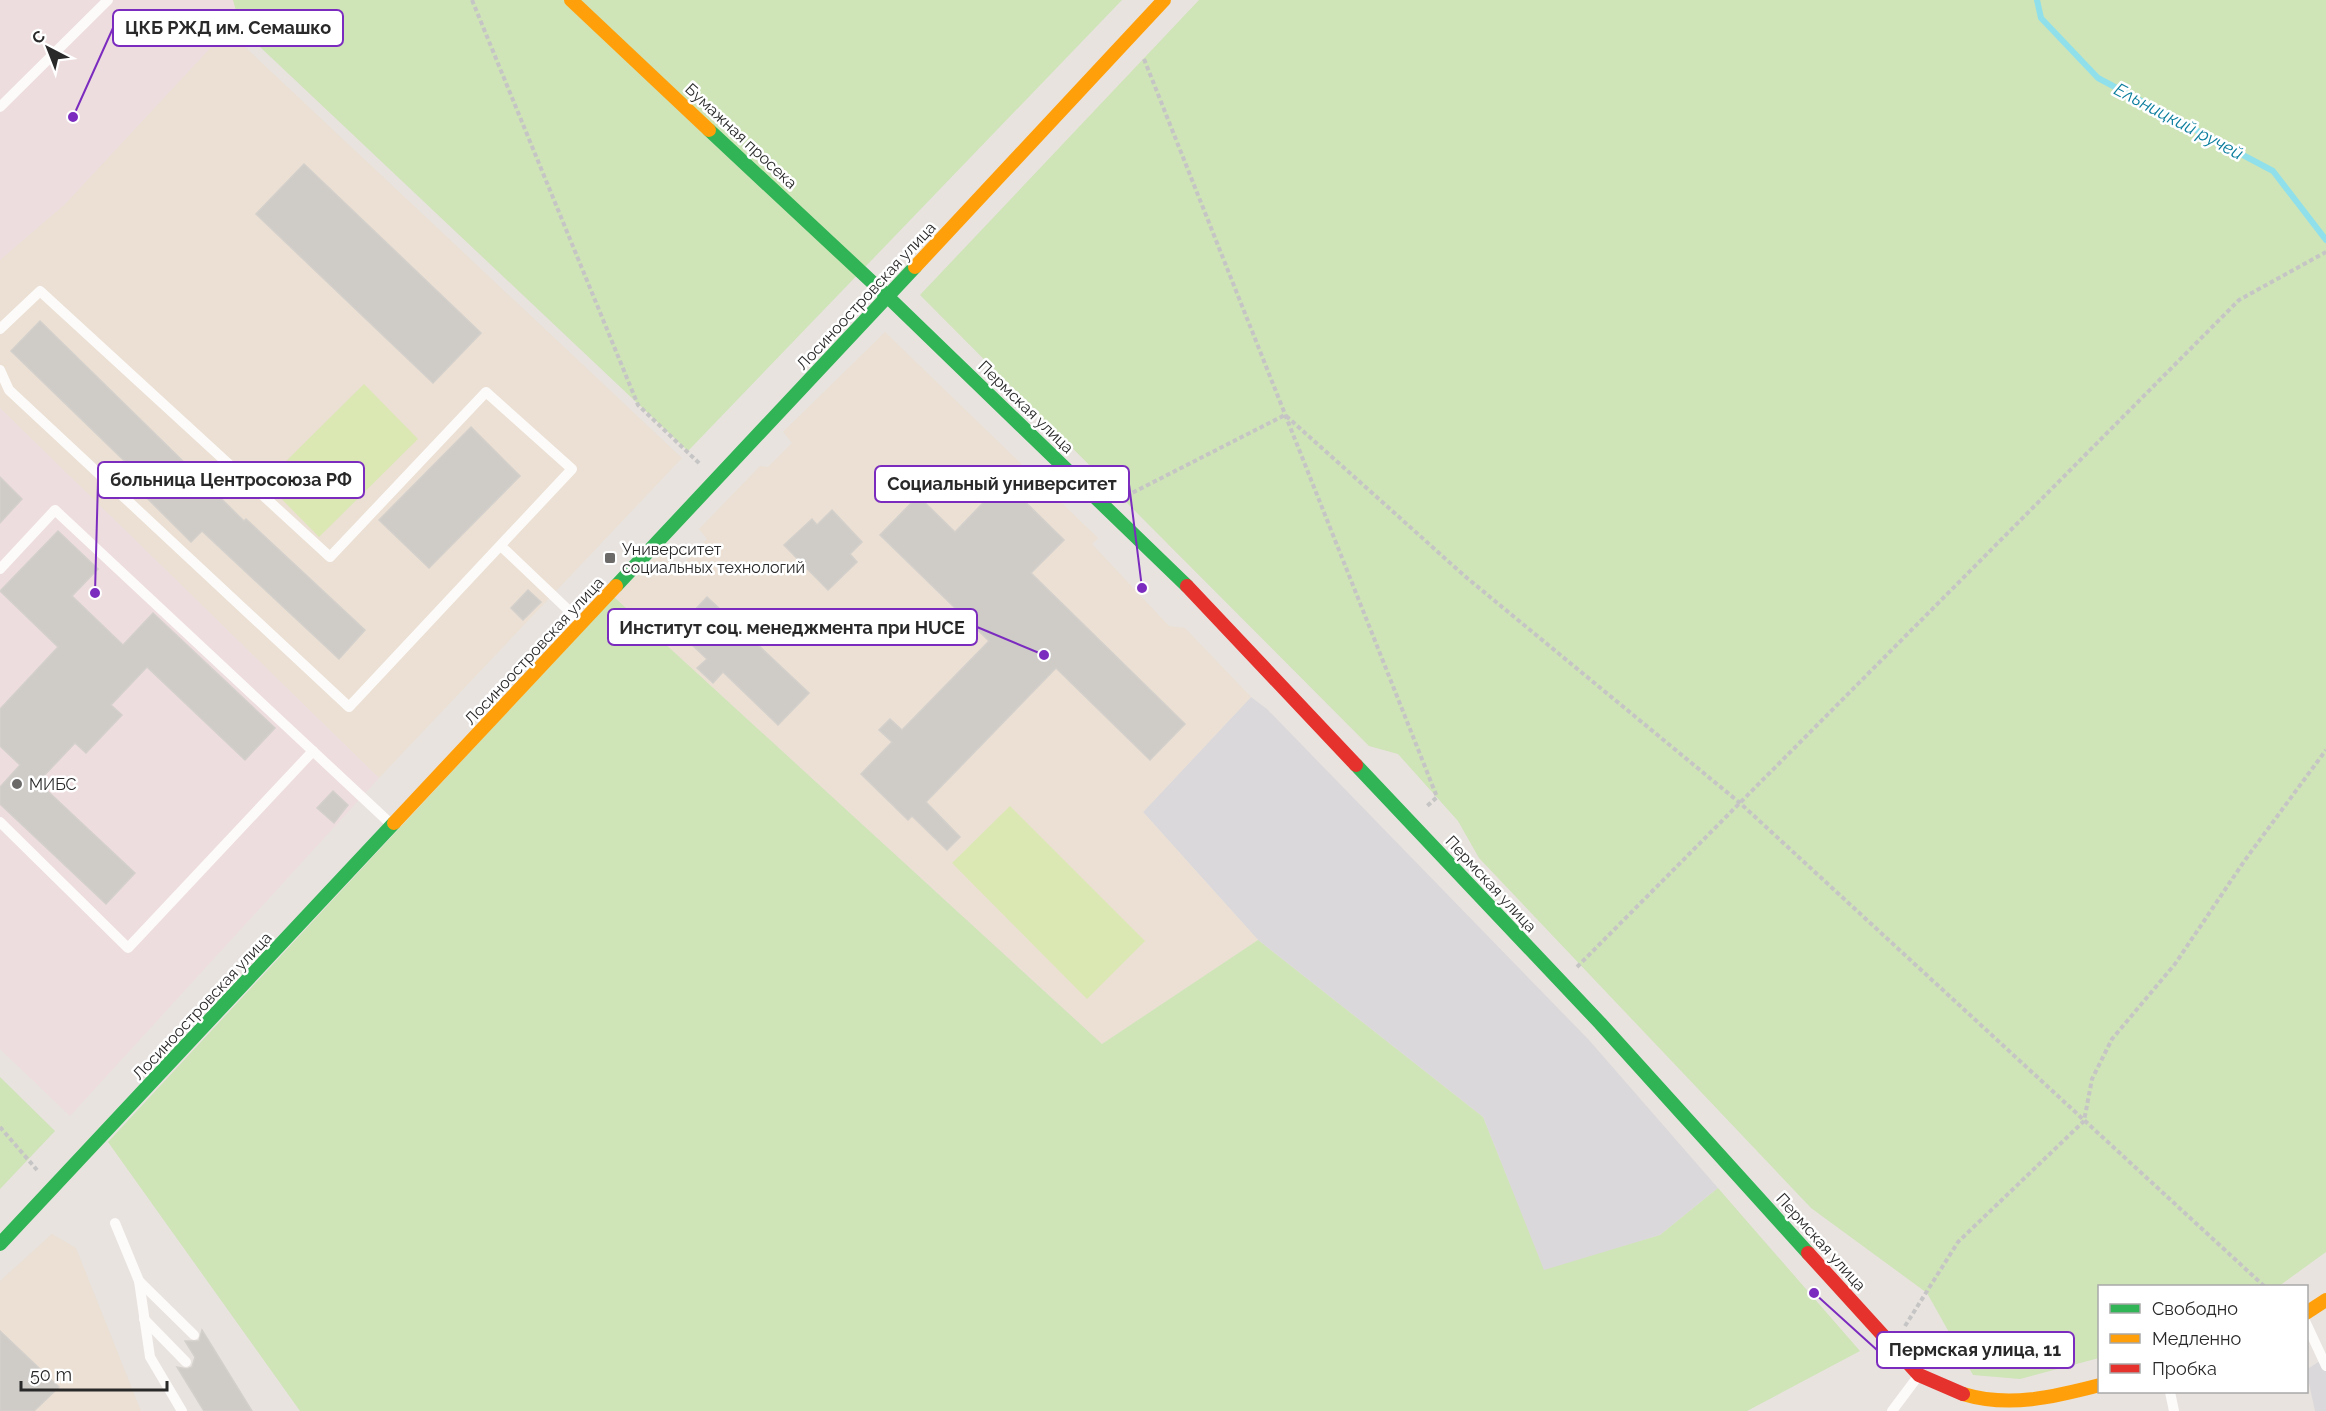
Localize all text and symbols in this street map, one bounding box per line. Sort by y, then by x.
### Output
callout: ЦКБ РЖД им. Семашко [113,10,343,46]
text: ЦКБ РЖД им. Семашко [125,17,331,38]
north arrow [18,18,78,78]
text: С [28,26,49,48]
water label: Ельницкий ручей [2111,78,2247,164]
street label: Бумажная просека [681,79,801,193]
street label: Лосиноостровская улица [792,218,940,374]
street label: Пермская улица [974,357,1078,457]
callout: больница Центросоюза РФ [98,462,364,498]
callout: Социальный университет [875,466,1129,502]
text: больница Центросоюза РФ [110,469,352,490]
text: Социальный университет [887,473,1117,494]
place label: Университет социальных технологий [622,540,805,577]
marker: Университет социальных технологий [603,551,617,565]
street label: Лосиноостровская улица [460,573,608,729]
callout: Институт соц. менеджмента при HUCE [608,609,977,645]
text: Институт соц. менеджмента при HUCE [619,617,965,638]
place label: МИБС [29,775,77,794]
marker: МИБС [10,777,24,791]
street label: Пермская улица [1441,832,1541,936]
street label: Лосиноостровская улица [128,928,276,1084]
street label: Пермская улица [1772,1189,1870,1295]
legend [2098,1285,2308,1393]
text: Свободно [2152,1298,2238,1319]
text: Медленно [2152,1328,2241,1349]
callout: Пермская улица, 11 [1877,1332,2074,1368]
text: Пермская улица, 11 [1889,1339,2061,1360]
scale bar [21,1354,166,1392]
text: Пробка [2152,1358,2217,1379]
text: 50 m [30,1364,72,1385]

